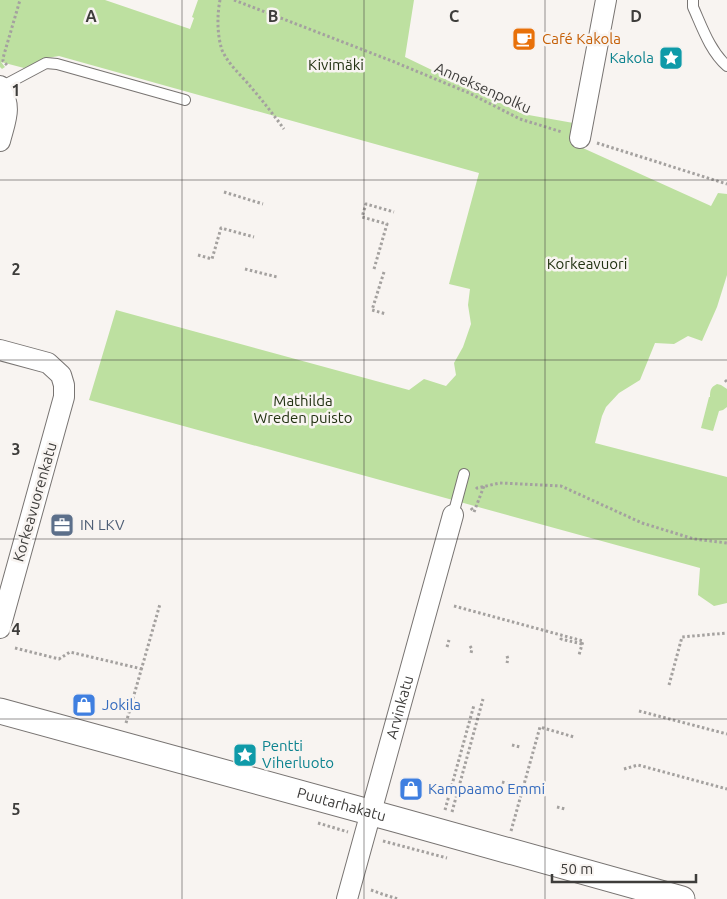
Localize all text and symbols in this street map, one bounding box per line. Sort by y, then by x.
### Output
text: A [85,7,97,25]
text: B [268,7,278,25]
text: C [449,7,459,25]
text: D [630,7,642,25]
cafe icon: Café Kakola [511,26,537,52]
place label: Café Kakola [542,30,621,47]
place icon: Kakola [658,45,684,71]
place label: Kakola [609,49,654,66]
park label: Kivimäki [308,56,364,73]
street label: Anneksenpolku [432,59,534,116]
text: 1 [11,81,21,99]
park label: Korkeavuori [547,255,627,272]
text: 2 [11,260,21,278]
park label: Mathilda Wreden puisto [254,392,352,426]
street label: Korkeavuorenkatu [9,440,60,564]
text: 3 [11,440,21,458]
office icon: IN LKV [49,512,75,538]
place label: IN LKV [80,516,125,533]
text: 4 [11,620,21,638]
street label: Arvinkatu [383,673,416,741]
shop icon: Jokila [71,692,97,718]
place label: Jokila [102,696,141,713]
place label: Pentti Viherluoto [262,737,334,771]
place icon: Pentti Viherluoto [232,742,258,768]
shop icon: Kampaamo Emmi [398,776,424,802]
place label: Kampaamo Emmi [428,780,545,797]
street label: Puutarhakatu [295,784,388,824]
text: 5 [11,800,21,818]
scale bar [552,852,696,884]
text: 50 m [560,860,593,877]

